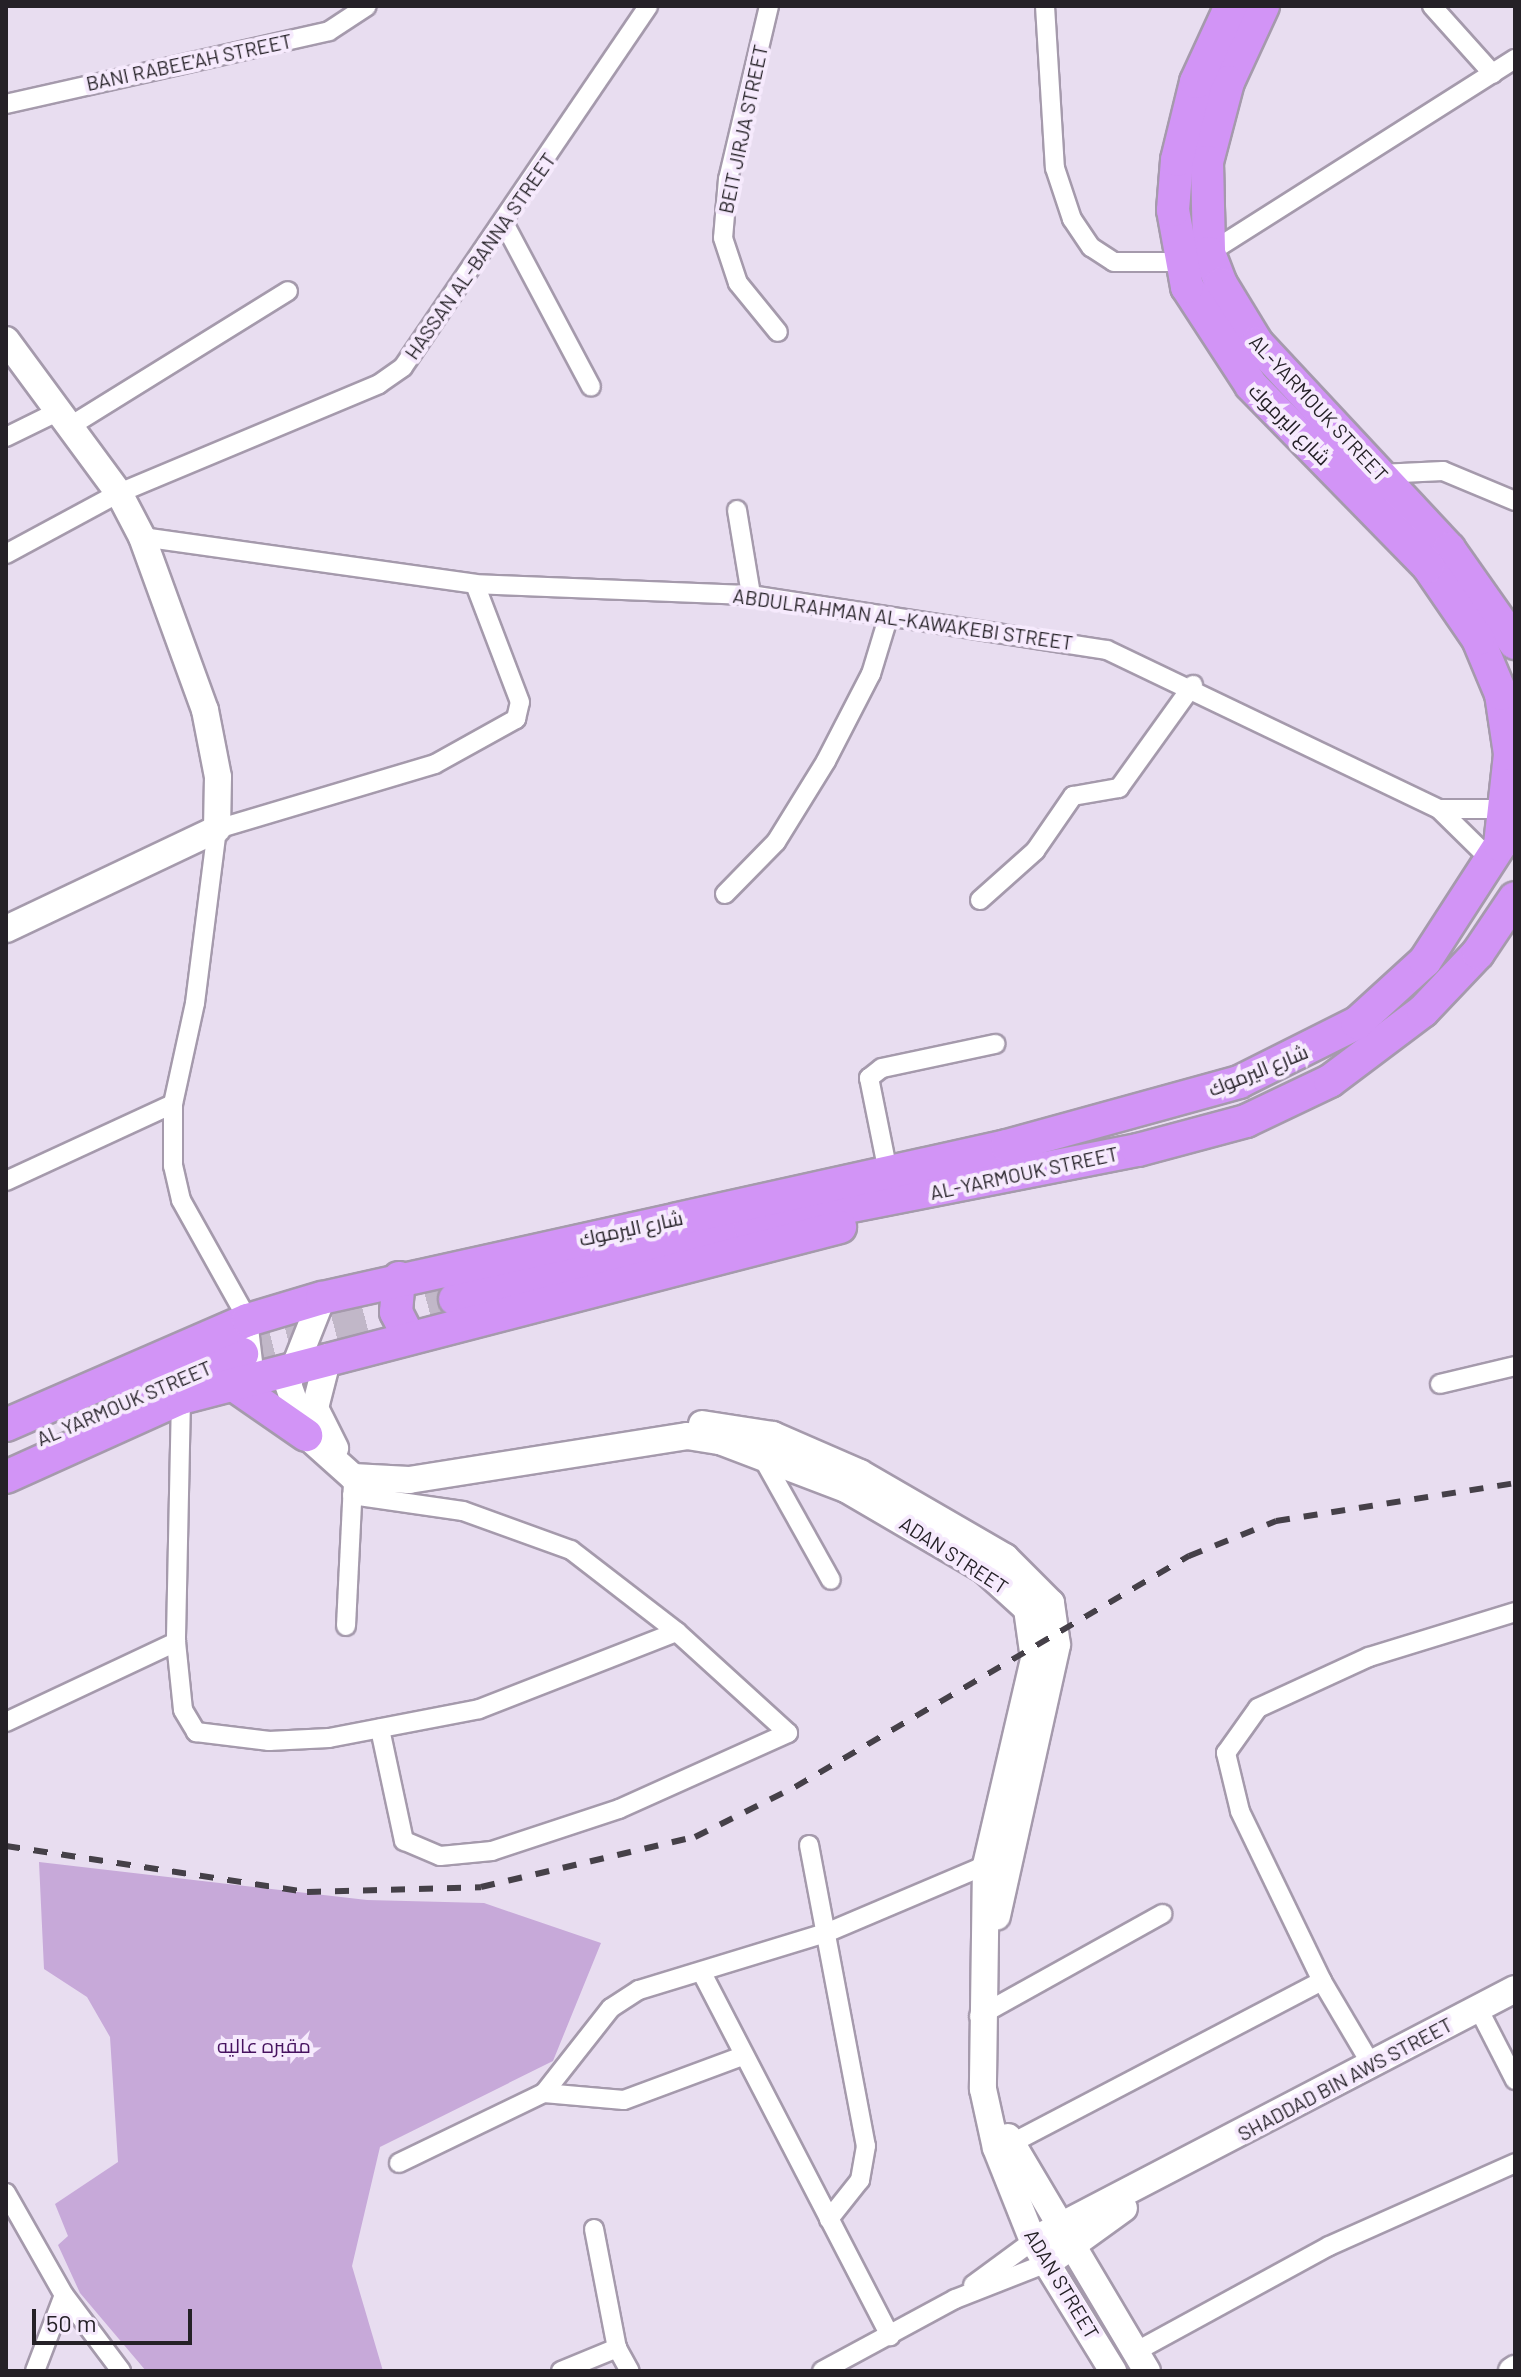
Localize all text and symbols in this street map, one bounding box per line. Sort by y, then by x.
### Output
street label: BANI RABEE'AH STREET [84,28,294,96]
street label: BEIT JIRJA STREET [713,42,773,216]
street label: HASSAN AL-BANNA STREET [399,148,561,364]
street label: AL-YARMOUK STREET [1245,330,1393,486]
street label: شارع اليرموك [1244,378,1336,470]
street label: ABDULRAHMAN AL-KAWAKEBI STREET [731,583,1075,655]
street label: شارع اليرموك [1205,1039,1311,1101]
street label: AL-YARMOUK STREET [928,1141,1120,1205]
street label: شارع اليرموك [577,1205,685,1251]
street label: AL YARMOUK STREET [33,1355,215,1451]
street label: ADAN STREET [895,1511,1013,1599]
street label: SHADDAD BIN AWS STREET [1234,2012,1456,2146]
park label: مقبره عاليه [217,2033,311,2057]
street label: ADAN STREET [1020,2225,1104,2343]
scale bar [36,2293,196,2343]
text: 50 m [46,2308,97,2337]

